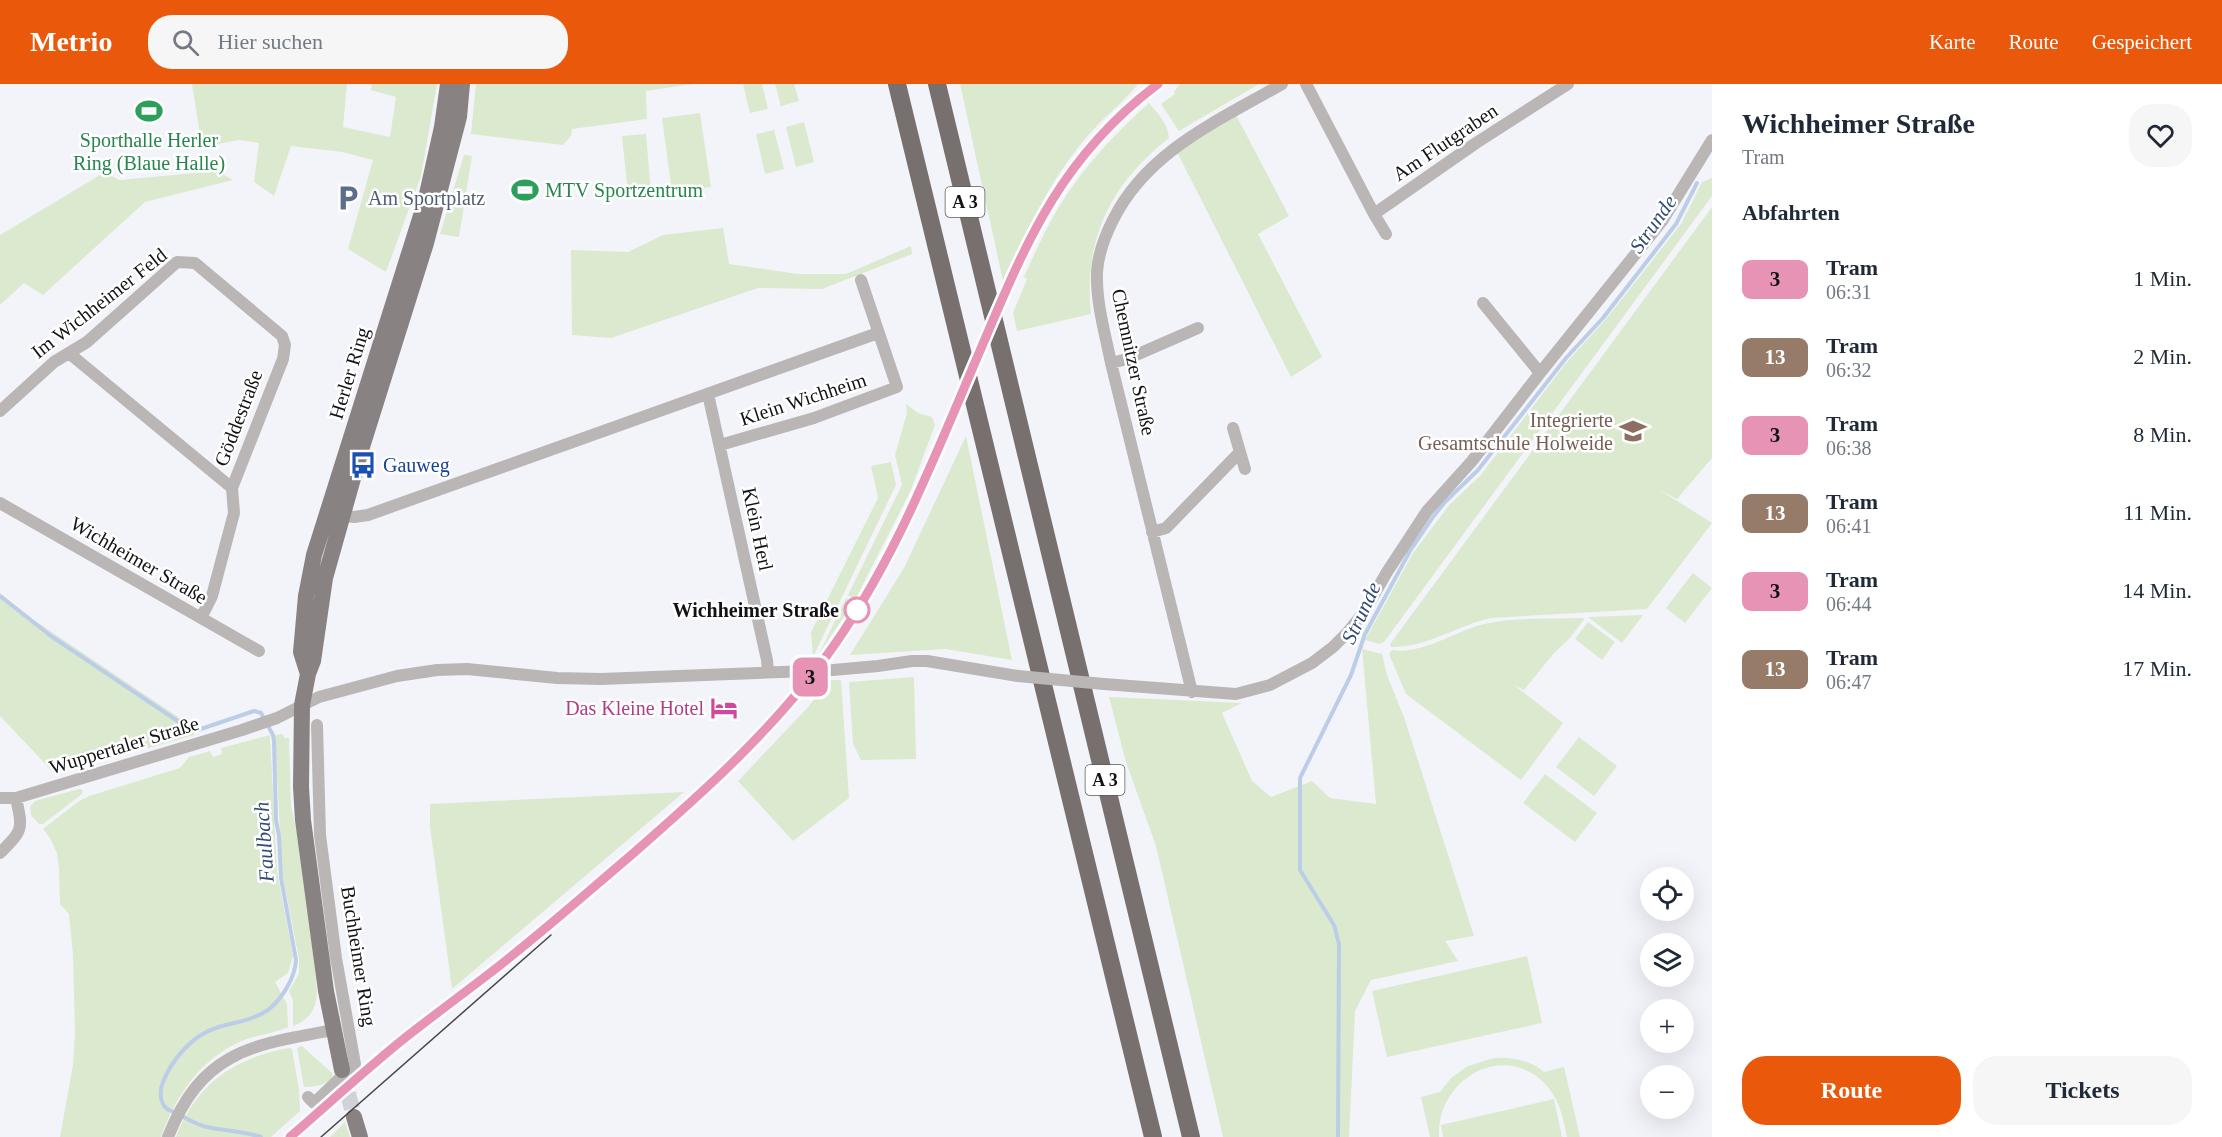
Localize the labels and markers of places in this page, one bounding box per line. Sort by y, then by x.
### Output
sports icon: Sporthalle Herler Ring (Blaue Halle) [134,96,164,126]
place label: Sporthalle Herler Ring (Blaue Halle) [73,129,225,175]
sports icon: MTV Sportzentrum [510,175,540,205]
place label: MTV Sportzentrum [545,179,703,202]
parking icon: Am Sportplatz [333,183,363,213]
place label: Am Sportplatz [368,187,485,210]
place label: Integrierte Gesamtschule Holweide [1418,409,1613,454]
school or university icon: Integrierte Gesamtschule Holweide [1618,416,1648,446]
bus stop icon: Gauweg [348,450,378,480]
place label: Gauweg [383,454,450,477]
marker: Wichheimer Straße [844,597,870,623]
place label: Wichheimer Straße [673,599,839,621]
hotel icon: Das Kleine Hotel [709,693,739,723]
place label: Das Kleine Hotel [565,697,704,719]

